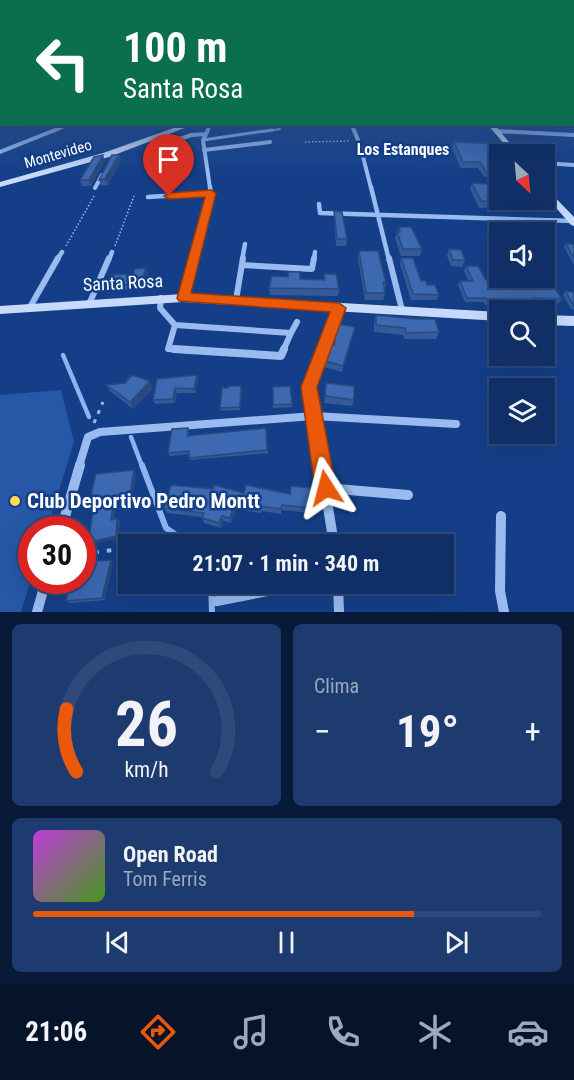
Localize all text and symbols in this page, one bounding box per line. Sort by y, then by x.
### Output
text: 100 m [123,23,228,72]
icon: left [24,24,102,102]
text: Santa Rosa [123,73,243,105]
pin [143,134,194,196]
street label: Montevideo [22,136,94,172]
district label: Los Estanques [357,140,449,159]
icon: arrive [152,143,185,176]
north arrow [489,144,555,210]
map controls [489,144,555,444]
button: sound [489,222,555,288]
street label: Santa Rosa [82,270,164,295]
button: search [489,300,555,366]
button: layers [489,378,555,444]
position arrow [294,456,358,520]
place label: Club Deportivo Pedro Montt [27,489,260,513]
marker: Club Deportivo Pedro Montt [8,494,22,508]
speed limit sign: 30 [18,516,96,594]
text: 21:07 · 1 min · 340 m [193,551,379,576]
text: Clima [314,674,359,698]
text: 26 [115,688,178,761]
text: 19° [396,705,459,758]
text: − [314,712,331,751]
text: + [525,712,541,751]
text: km/h [124,757,169,782]
text: Open Road [123,842,218,867]
text: Tom Ferris [123,867,207,891]
icon: previous [101,926,134,959]
icon: pause [270,926,303,959]
icon: next [440,926,473,959]
icon: directions [137,1011,179,1053]
icon: music [230,1011,272,1053]
icon: phone [322,1011,364,1053]
icon: climate [414,1011,456,1053]
icon: car [507,1011,549,1053]
text: 21:06 [25,1016,87,1048]

